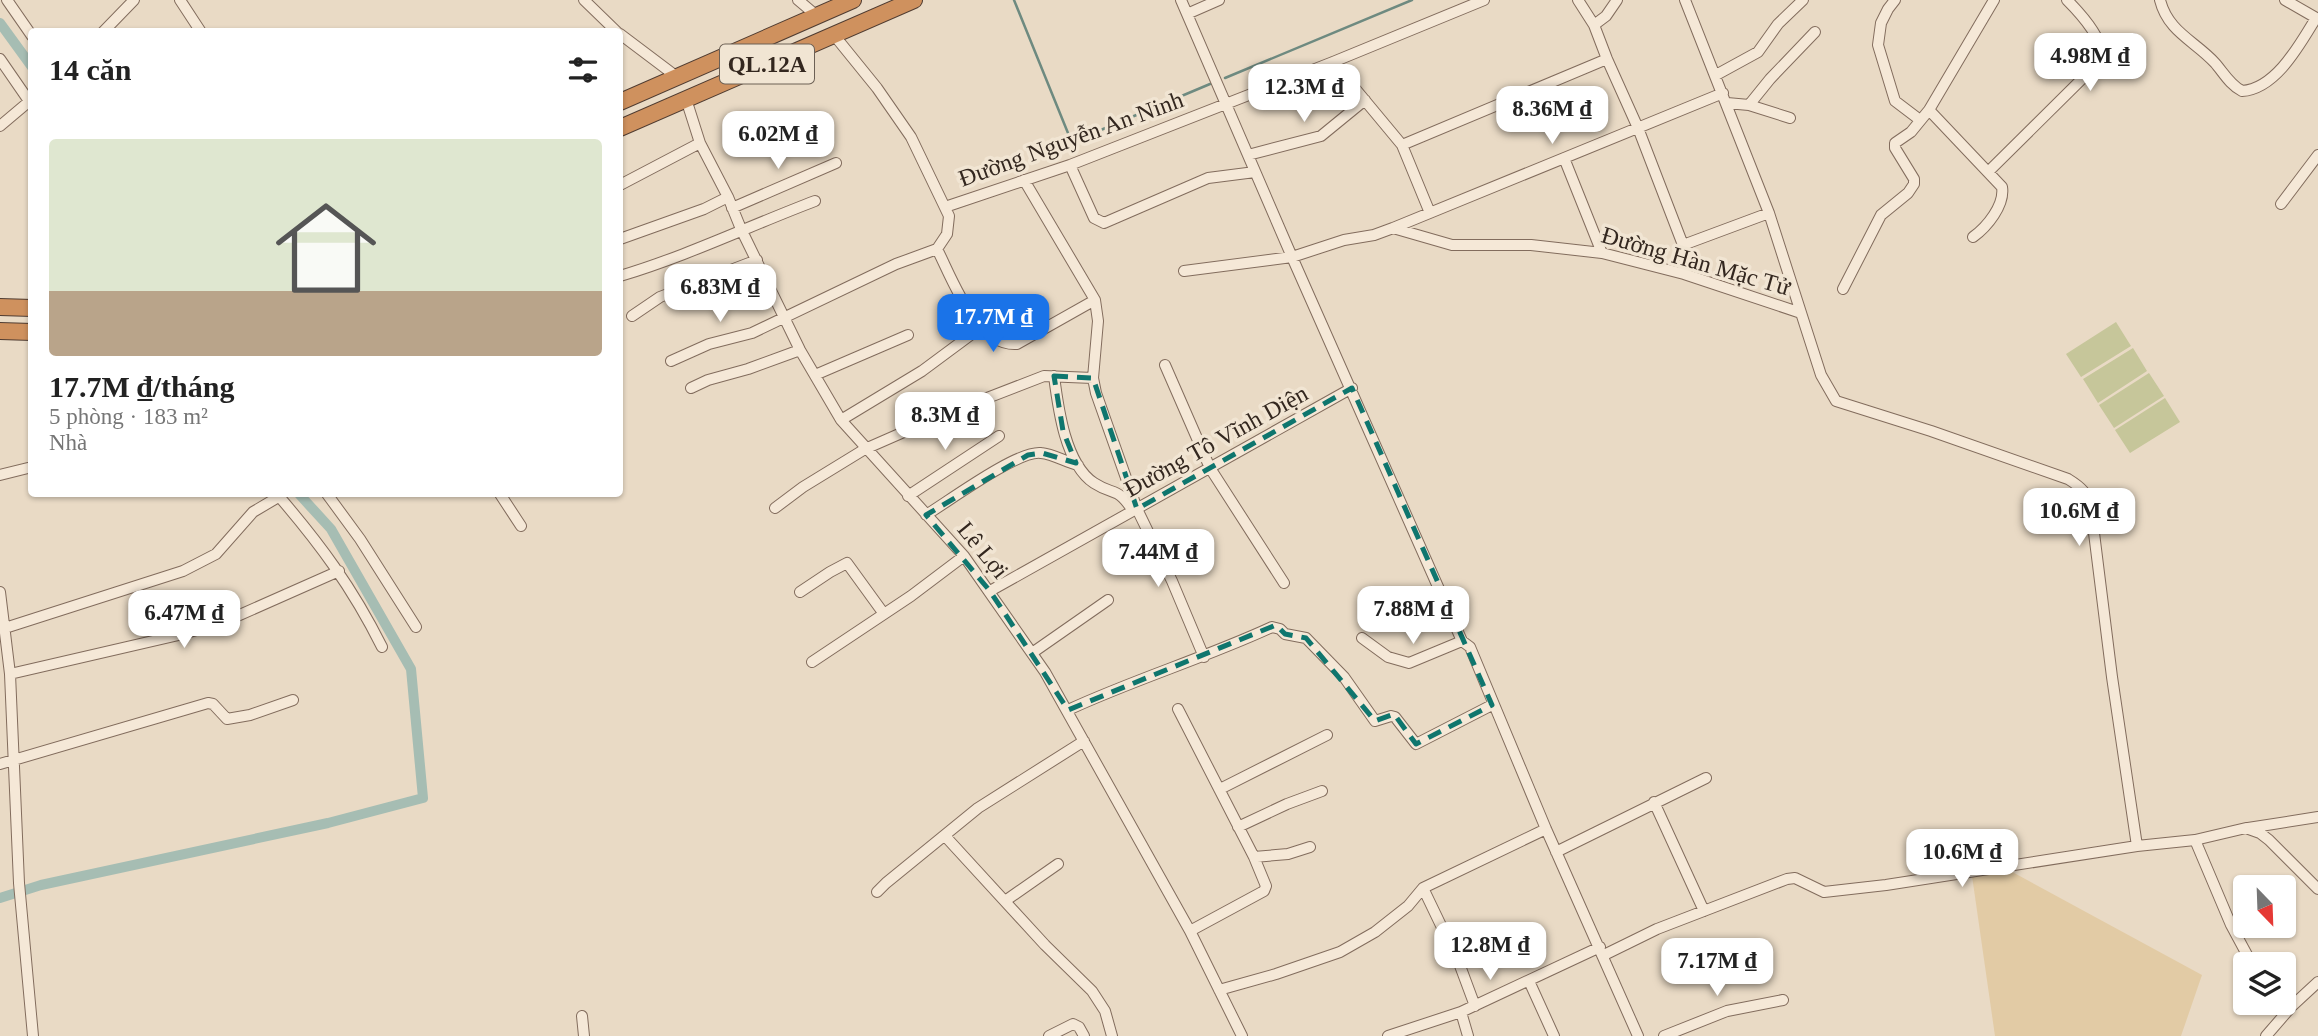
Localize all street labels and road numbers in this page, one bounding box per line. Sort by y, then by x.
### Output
road number: QL.12A [720,44,814,83]
street label: Đường Nguyễn An Ninh [955,86,1187,192]
street label: Đường Hàn Mặc Tử [1599,222,1794,301]
street label: Đường Tô Vĩnh Diện [1120,380,1312,502]
street label: Lê Lợi [952,516,1014,584]

